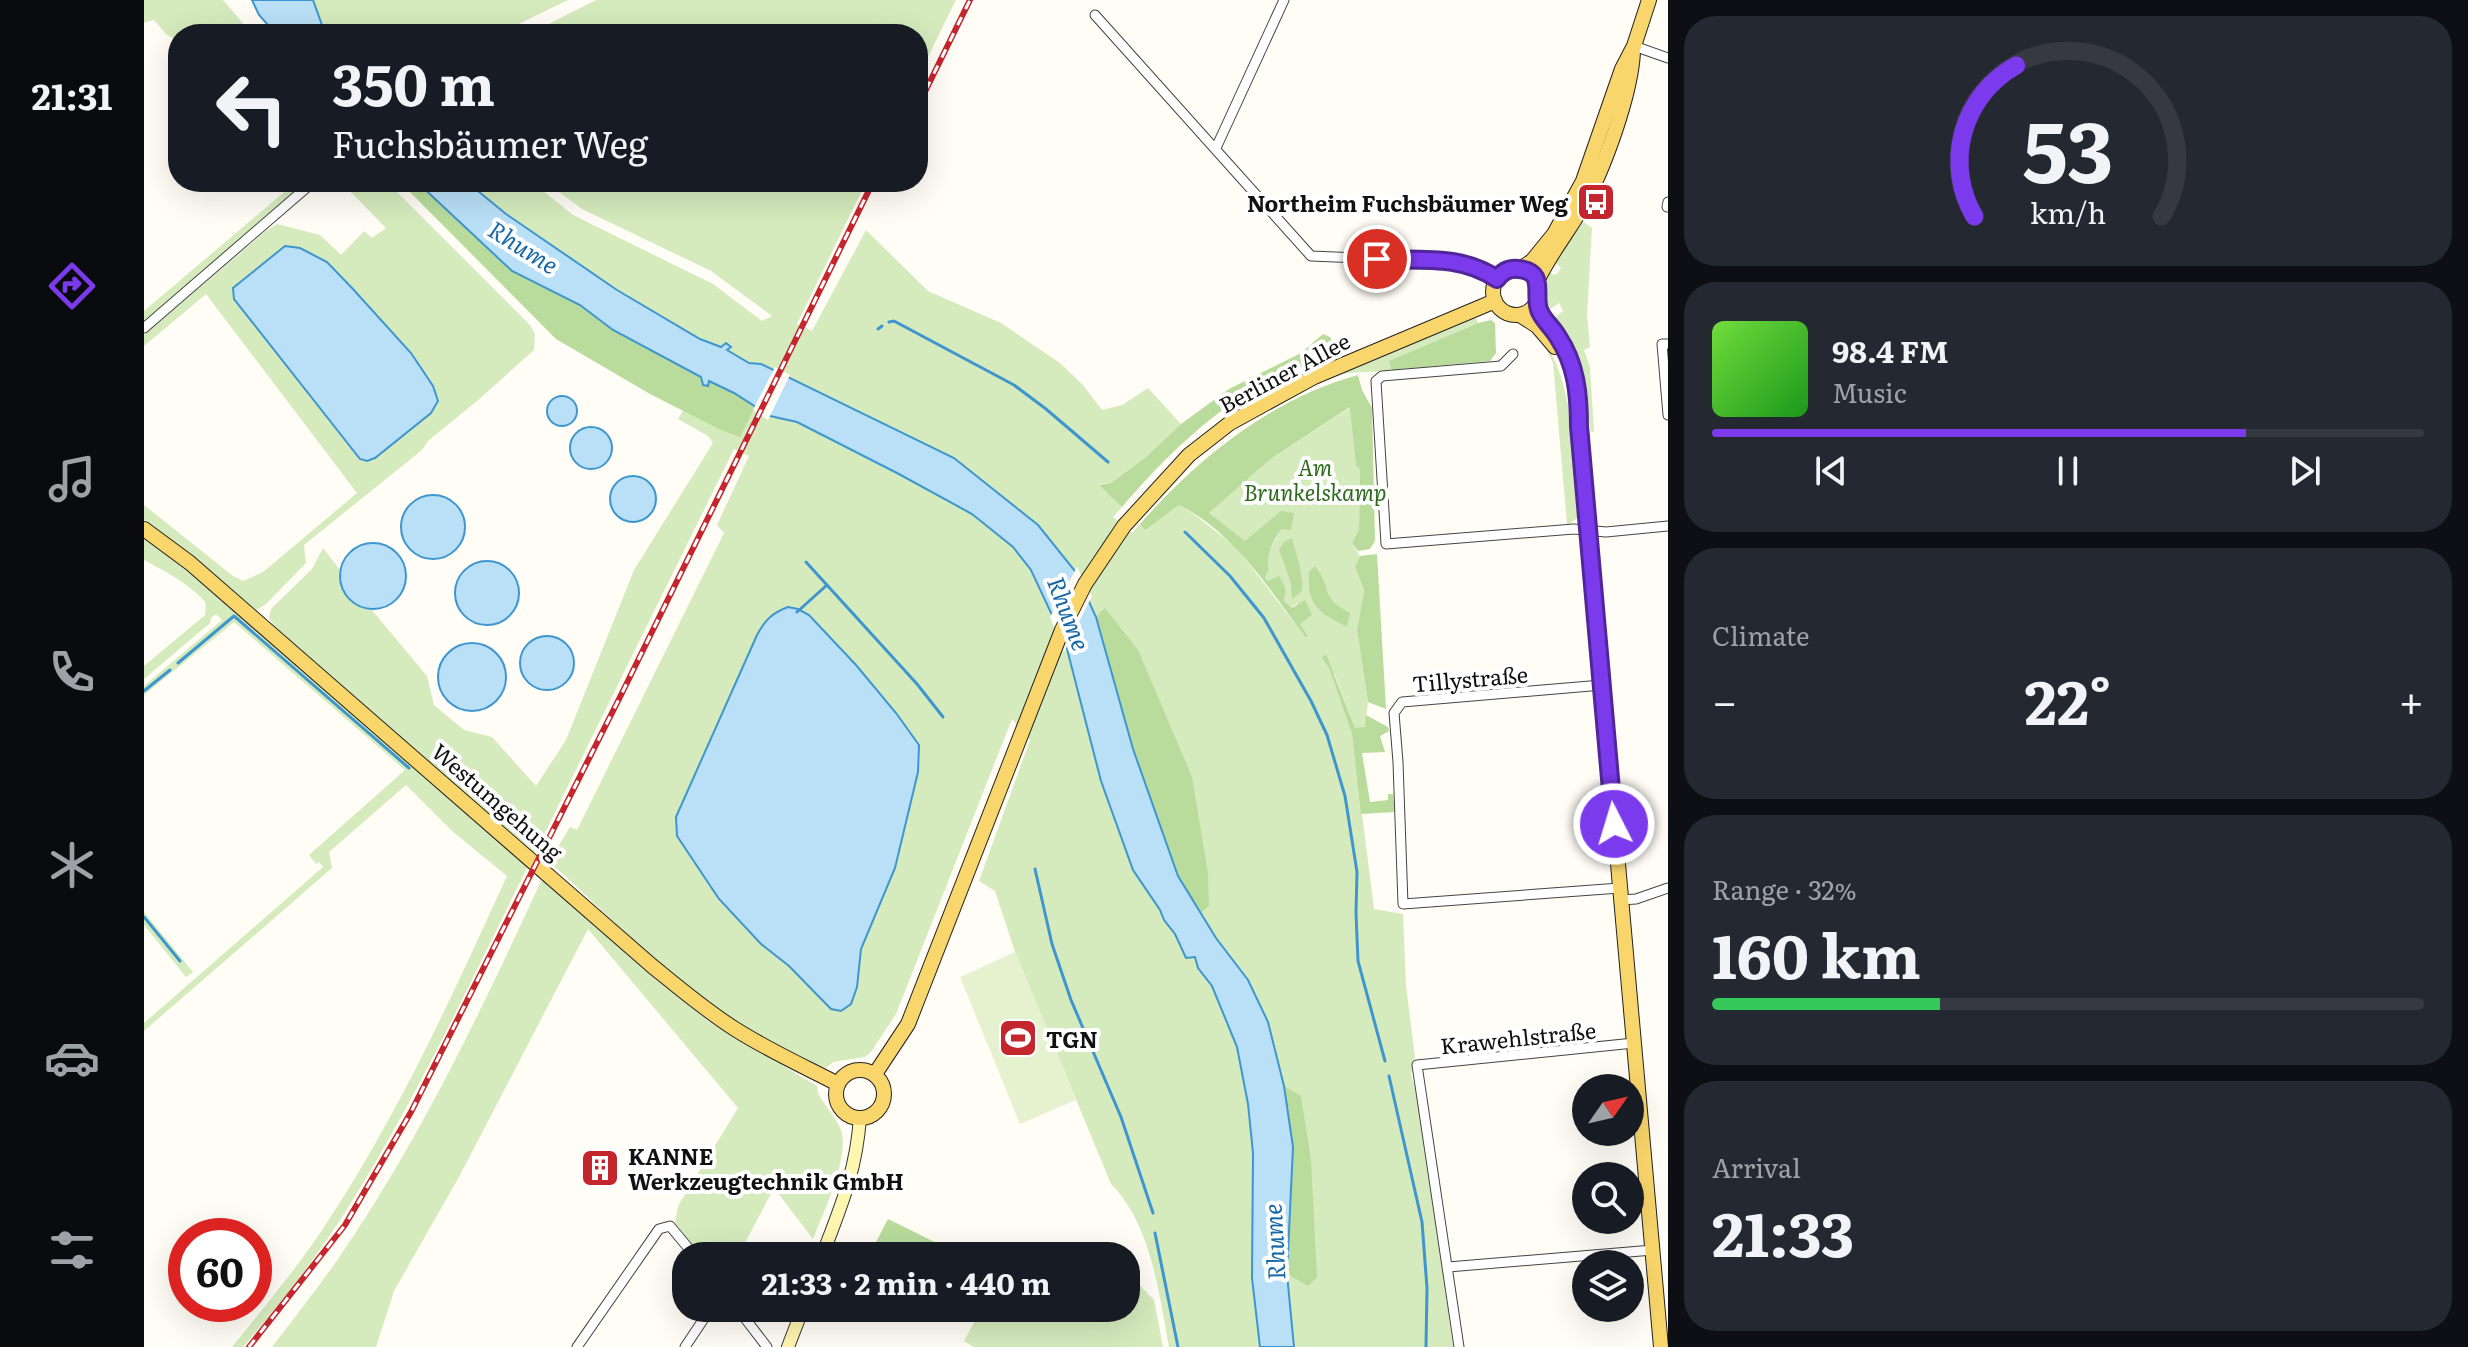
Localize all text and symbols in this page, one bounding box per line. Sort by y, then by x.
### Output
text: 350 m [332,40,495,123]
icon: left [200,56,304,160]
text: 21:31 [32,68,112,121]
text: 53 [2023,85,2113,209]
text: Fuchsbäumer Weg [332,116,648,169]
bus stop icon: Northeim Fuchsbäumer Weg [1575,181,1617,223]
place label: Northeim Fuchsbäumer Weg [1247,186,1569,219]
text: km/h [2030,190,2106,233]
water label: Rhume [482,211,566,281]
pin [1343,225,1411,293]
icon: arrive [1355,237,1399,281]
icon: directions [44,258,100,314]
street label: Berliner Allee [1213,324,1355,420]
text: 98.4 FM [1832,328,1949,372]
text: Music [1832,372,1907,411]
icon: previous [1809,449,1853,493]
icon: pause [2046,449,2090,493]
icon: next [2283,449,2327,493]
park label: Am Brunkelskamp [1244,450,1386,508]
icon: music [44,451,100,507]
water label: Rhume [1040,571,1100,655]
text: Climate [1712,615,1810,654]
icon: phone [44,644,100,700]
text: 22° [2025,654,2111,743]
street label: Tillystraße [1411,656,1529,700]
text: − [1712,666,1738,732]
text: + [2398,666,2424,732]
street label: Westumgehung [425,735,571,868]
position arrow [1572,782,1656,866]
icon: climate [44,837,100,893]
text: Range · 32% [1712,869,1857,908]
text: 160 km [1712,908,1921,997]
street label: Krawehlstraße [1439,1012,1597,1062]
sports icon: TGN [997,1017,1039,1059]
place label: TGN [1046,1022,1098,1055]
icon: car [44,1030,100,1086]
north arrow [1572,1074,1644,1146]
map controls [1572,1074,1644,1322]
place label: KANNE Werkzeugtechnik GmbH [628,1139,904,1197]
building icon: KANNE Werkzeugtechnik GmbH [579,1147,621,1189]
text: Arrival [1712,1147,1801,1186]
button: search [1572,1162,1644,1234]
text: 21:33 [1712,1186,1854,1275]
water label: Rhume [1254,1203,1292,1281]
speed limit sign: 60 [168,1218,272,1322]
icon: filters [44,1222,100,1278]
button: layers [1572,1250,1644,1322]
text: 21:33 · 2 min · 440 m [761,1260,1051,1304]

